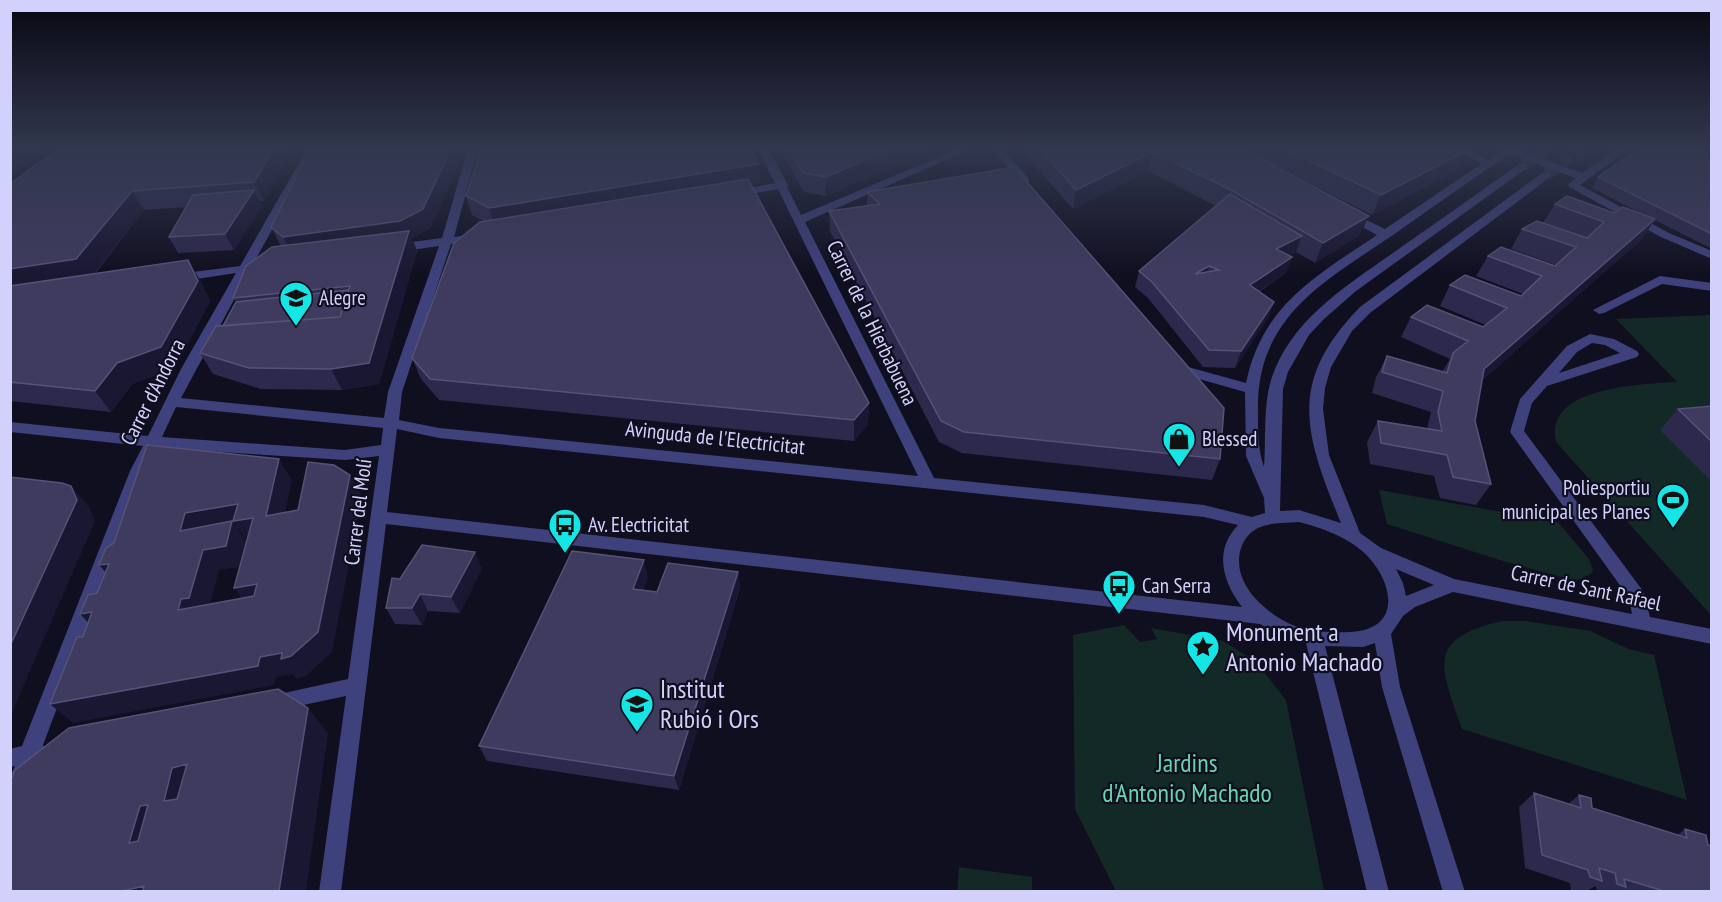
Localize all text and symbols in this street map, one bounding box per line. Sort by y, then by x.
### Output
street label: Carrer de la Hierbabuena [821,236,924,410]
school or university icon: Alegre [278,280,314,327]
place label: Alegre [319,284,366,311]
street label: Carrer d'Andorra [114,334,191,450]
street label: Avinguda de l'Electricitat [624,415,806,460]
shop icon: Blessed [1161,421,1197,468]
place label: Blessed [1202,425,1257,452]
street label: Carrer del Molí [338,457,377,567]
place label: Poliesportiu municipal les Planes [1502,474,1650,525]
sports icon: Poliesportiu municipal les Planes [1655,482,1691,529]
bus stop icon: Av. Electricitat [547,507,583,554]
place label: Av. Electricitat [588,511,689,538]
street label: Carrer de Sant Rafael [1508,558,1664,617]
bus stop icon: Can Serra [1101,568,1137,615]
place label: Can Serra [1142,572,1211,599]
place label: Monument a Antonio Machado [1226,615,1382,678]
place icon: Monument a Antonio Machado [1185,629,1221,676]
place label: Institut Rubió i Ors [660,672,759,735]
school or university icon: Institut Rubió i Ors [619,686,655,733]
park label: Jardins d'Antonio Machado [1102,746,1272,809]

